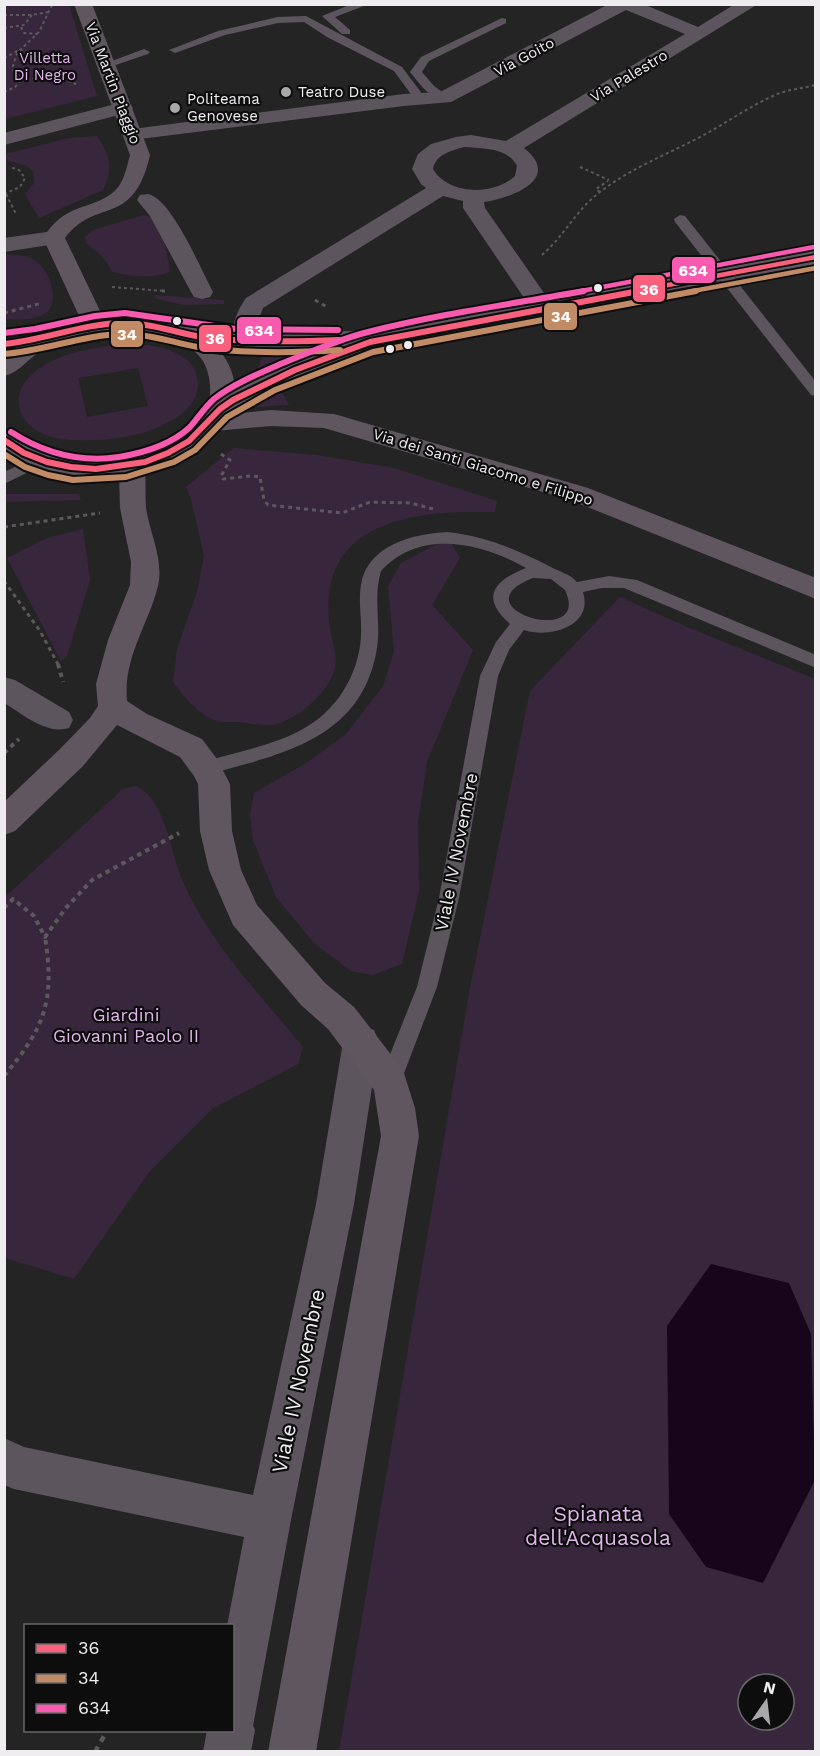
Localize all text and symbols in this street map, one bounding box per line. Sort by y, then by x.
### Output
street label: Via Martin Piaggio [81,20,145,146]
street label: Via Goito [491,34,557,80]
street label: Via Palestro [587,46,671,106]
park label: Villetta Di Negro [14,49,76,84]
place label: Teatro Duse [298,83,385,101]
marker: Teatro Duse [279,85,293,99]
place label: Politeama Genovese [187,90,260,125]
marker: Politeama Genovese [168,101,182,115]
line badge: 634 [671,256,716,284]
text: 634 [678,261,708,280]
line badge: 36 [632,274,666,303]
text: 36 [639,280,659,299]
unlabelled marker [592,282,604,294]
line badge: 34 [543,302,578,331]
text: 34 [551,307,571,326]
unlabelled marker [171,315,183,327]
line badge: 634 [236,316,282,345]
line badge: 34 [110,320,144,348]
text: 634 [244,321,274,340]
line badge: 36 [198,324,232,353]
text: 34 [117,325,137,344]
text: 36 [205,329,225,348]
unlabelled marker [402,339,414,351]
unlabelled marker [384,343,396,355]
street label: Via dei Santi Giacomo e Filippo [371,425,595,509]
street label: Viale IV Novembre [430,771,482,933]
park label: Giardini Giovanni Paolo II [53,1004,199,1046]
street label: Viale IV Novembre [266,1287,330,1475]
park label: Spianata dell'Acquasola [525,1501,671,1550]
legend [24,1624,234,1732]
text: 36 [78,1637,99,1658]
text: 34 [78,1667,100,1688]
north arrow [736,1672,796,1732]
text: N [761,1677,778,1699]
text: 634 [78,1697,110,1718]

